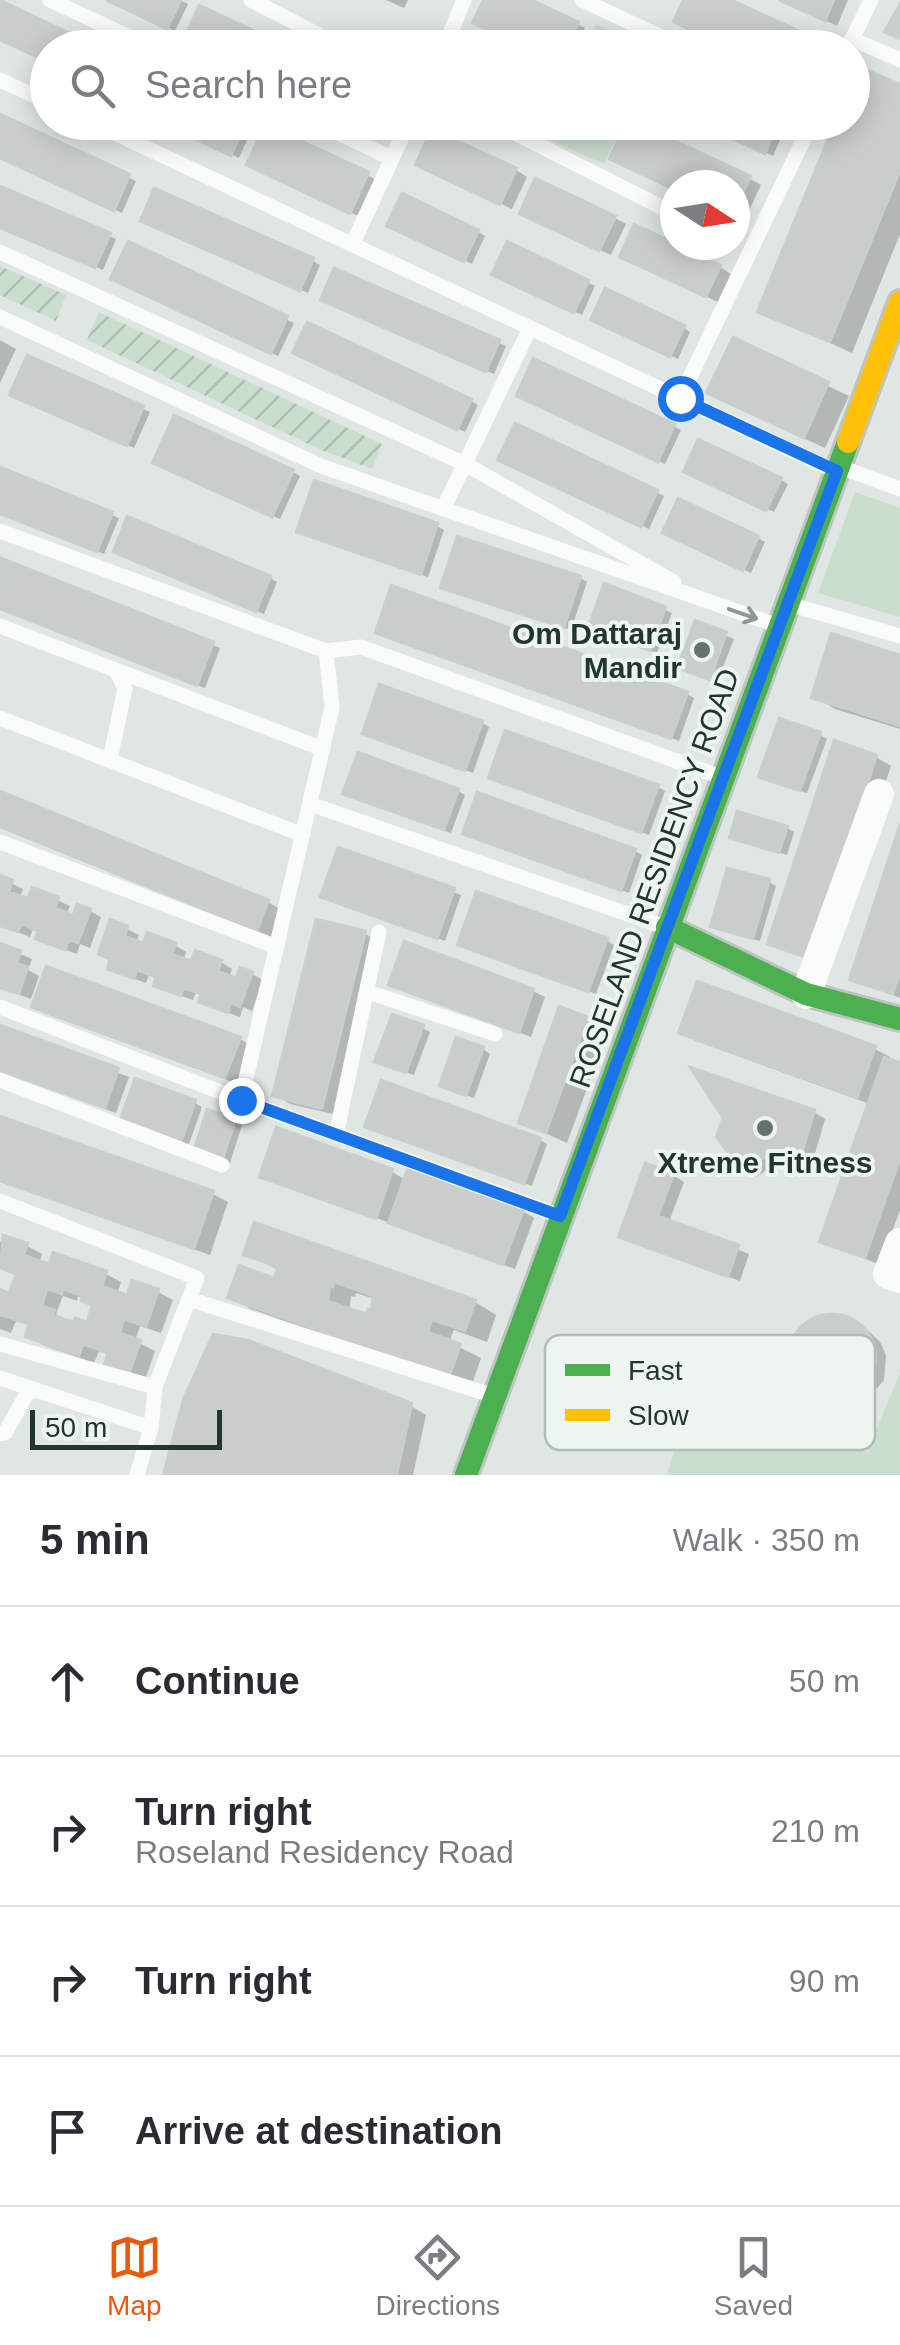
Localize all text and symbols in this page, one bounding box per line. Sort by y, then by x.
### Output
search box [30,30,870,140]
icon: search [65,58,120,113]
text: Search here [145,64,352,106]
north arrow [660,170,750,260]
route start [658,376,704,422]
one-way arrow [727,606,758,624]
place label: Om Dattaraj Mandir [512,617,682,684]
marker: Om Dattaraj Mandir [691,639,713,661]
street label: ROSELAND RESIDENCY ROAD [563,664,745,1092]
route end [219,1078,265,1124]
marker: Xtreme Fitness [754,1117,776,1139]
place label: Xtreme Fitness [657,1146,873,1179]
legend [545,1335,875,1450]
text: Fast [628,1355,683,1386]
text: Slow [628,1400,689,1431]
scale bar [30,1405,222,1450]
text: 50 m [45,1412,107,1443]
text: 5 min [40,1516,150,1563]
text: Walk · 350 m [673,1522,860,1558]
icon: ahead [40,1654,95,1709]
text: Continue [135,1660,300,1702]
text: 50 m [789,1663,860,1699]
text: Turn right [135,1791,312,1833]
icon: right [40,1804,95,1859]
text: 210 m [771,1813,860,1849]
text: Roseland Residency Road [135,1834,514,1870]
icon: right [40,1954,95,2009]
text: Turn right [135,1960,312,2002]
text: 90 m [789,1963,860,1999]
icon: arrive [40,2104,95,2159]
text: Arrive at destination [135,2110,502,2152]
tab: Map [107,2230,162,2322]
tab: Directions [376,2230,500,2322]
tab: Saved [714,2230,793,2322]

